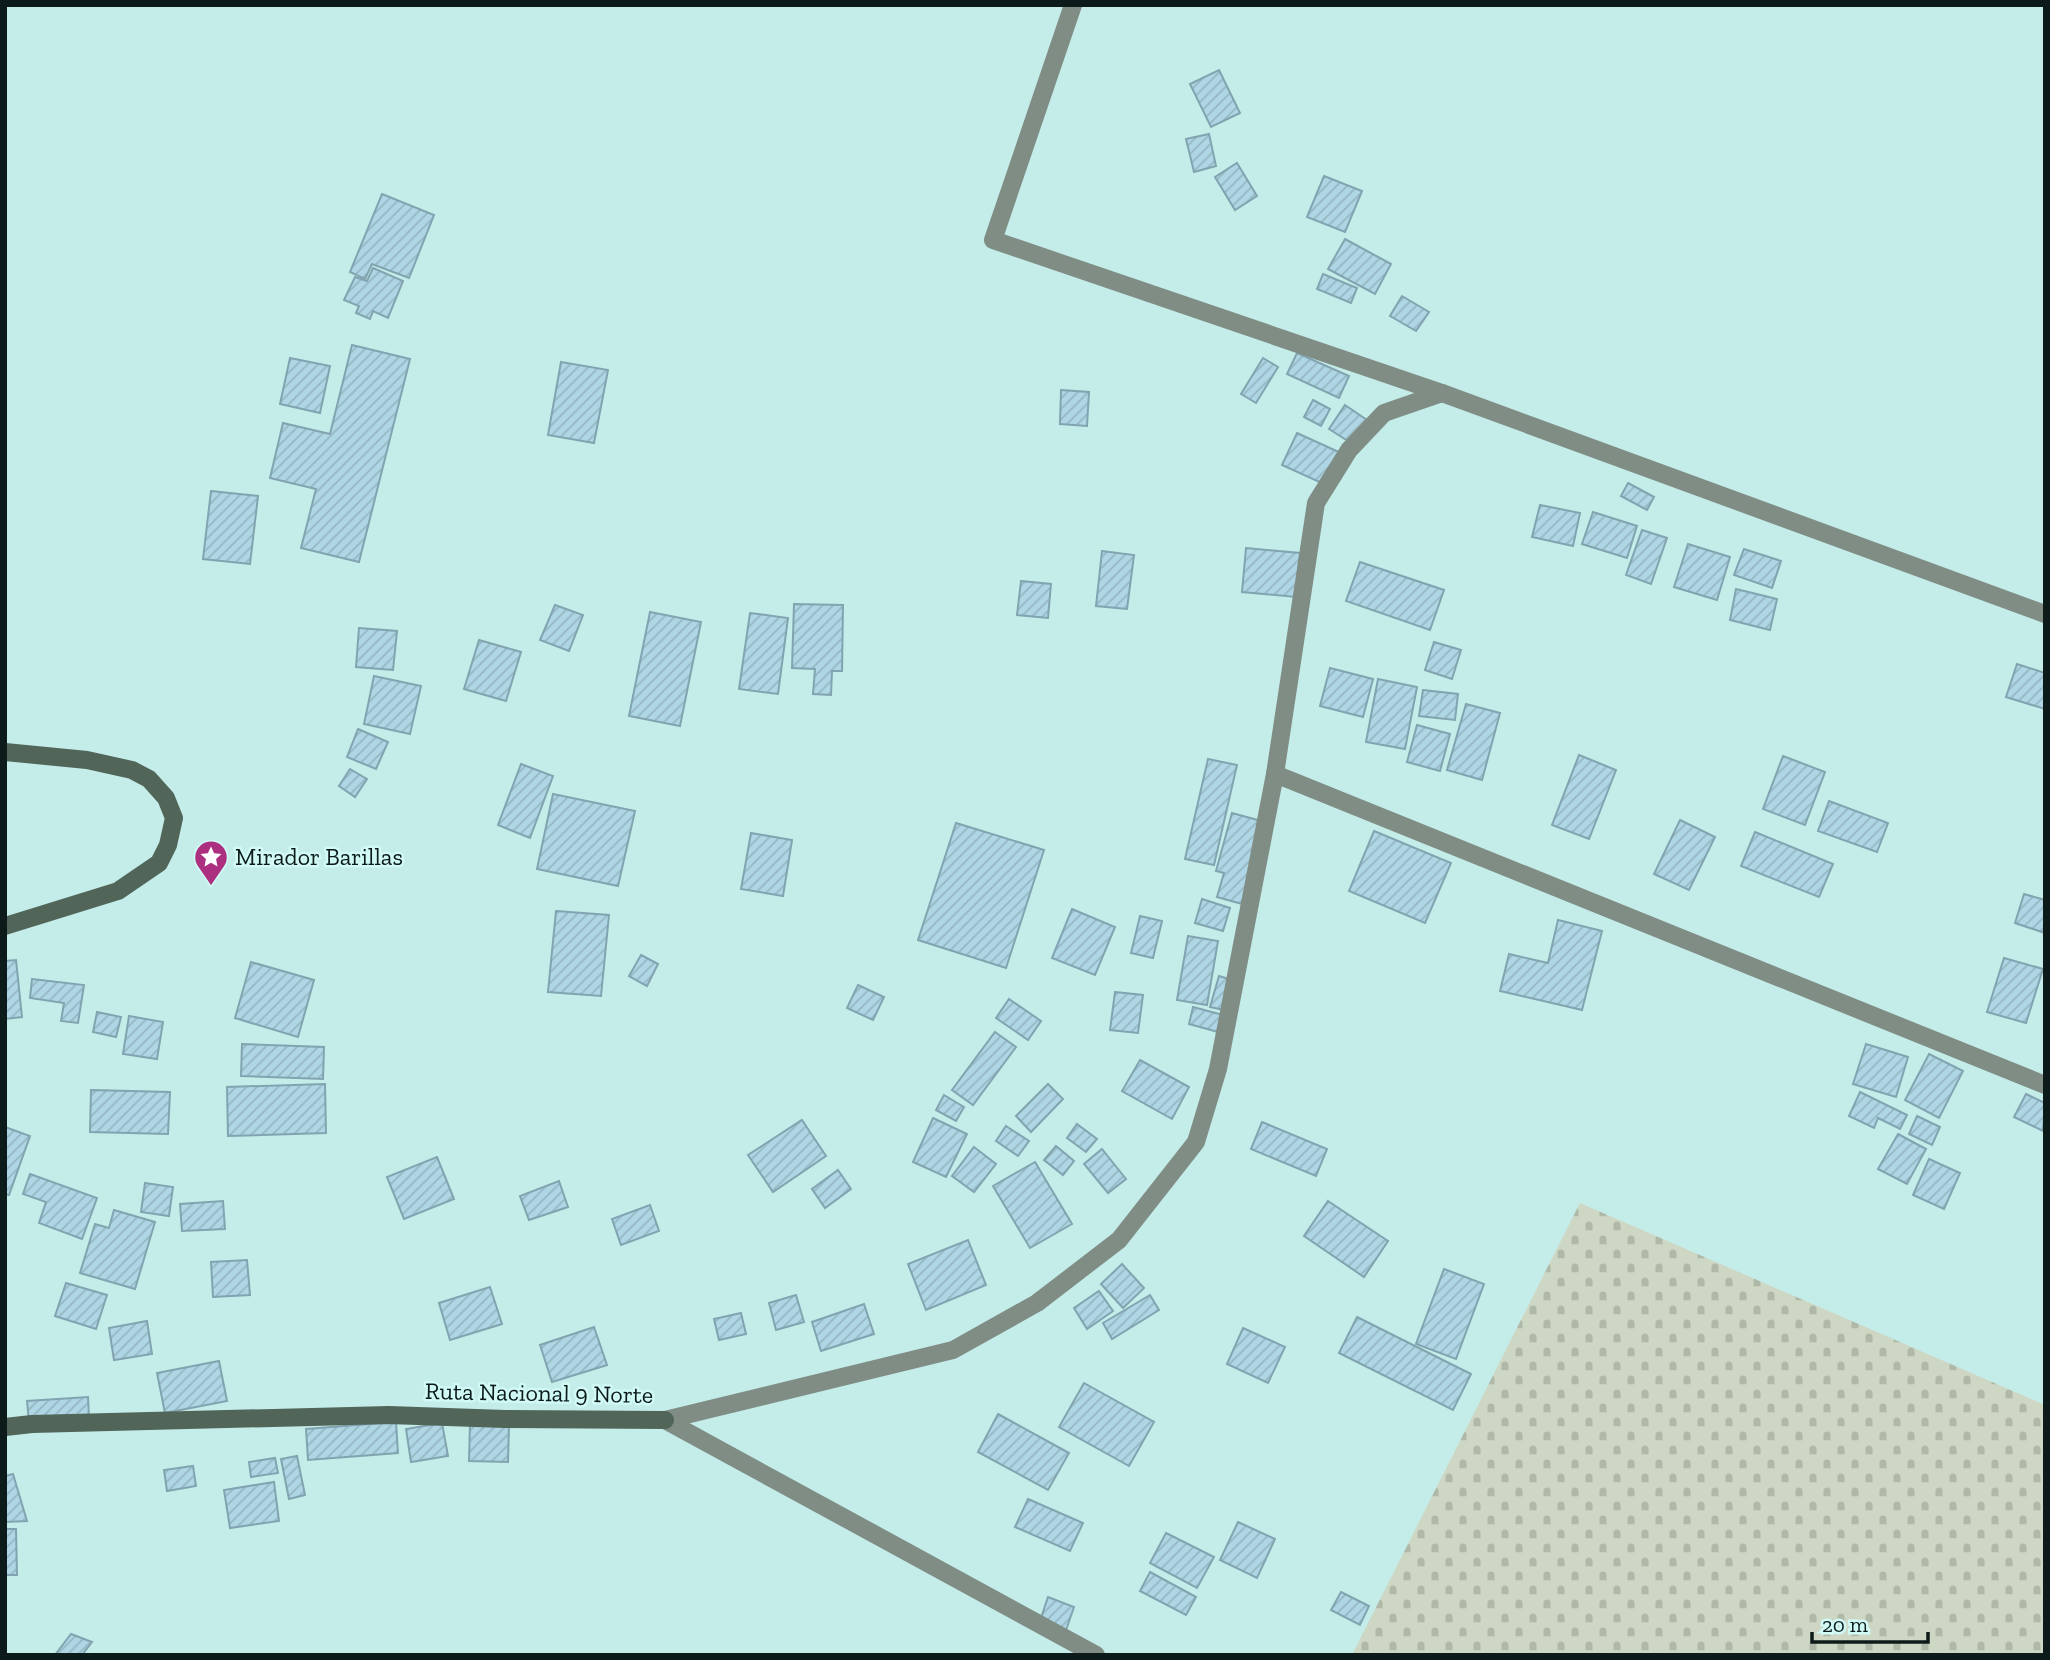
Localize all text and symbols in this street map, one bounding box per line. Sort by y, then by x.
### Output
place icon: Mirador Barillas [192,838,230,887]
place label: Mirador Barillas [235,842,403,871]
street label: Ruta Nacional 9 Norte [425,1376,653,1409]
scale bar [1812,1600,1927,1644]
text: 20 m [1822,1612,1868,1637]

